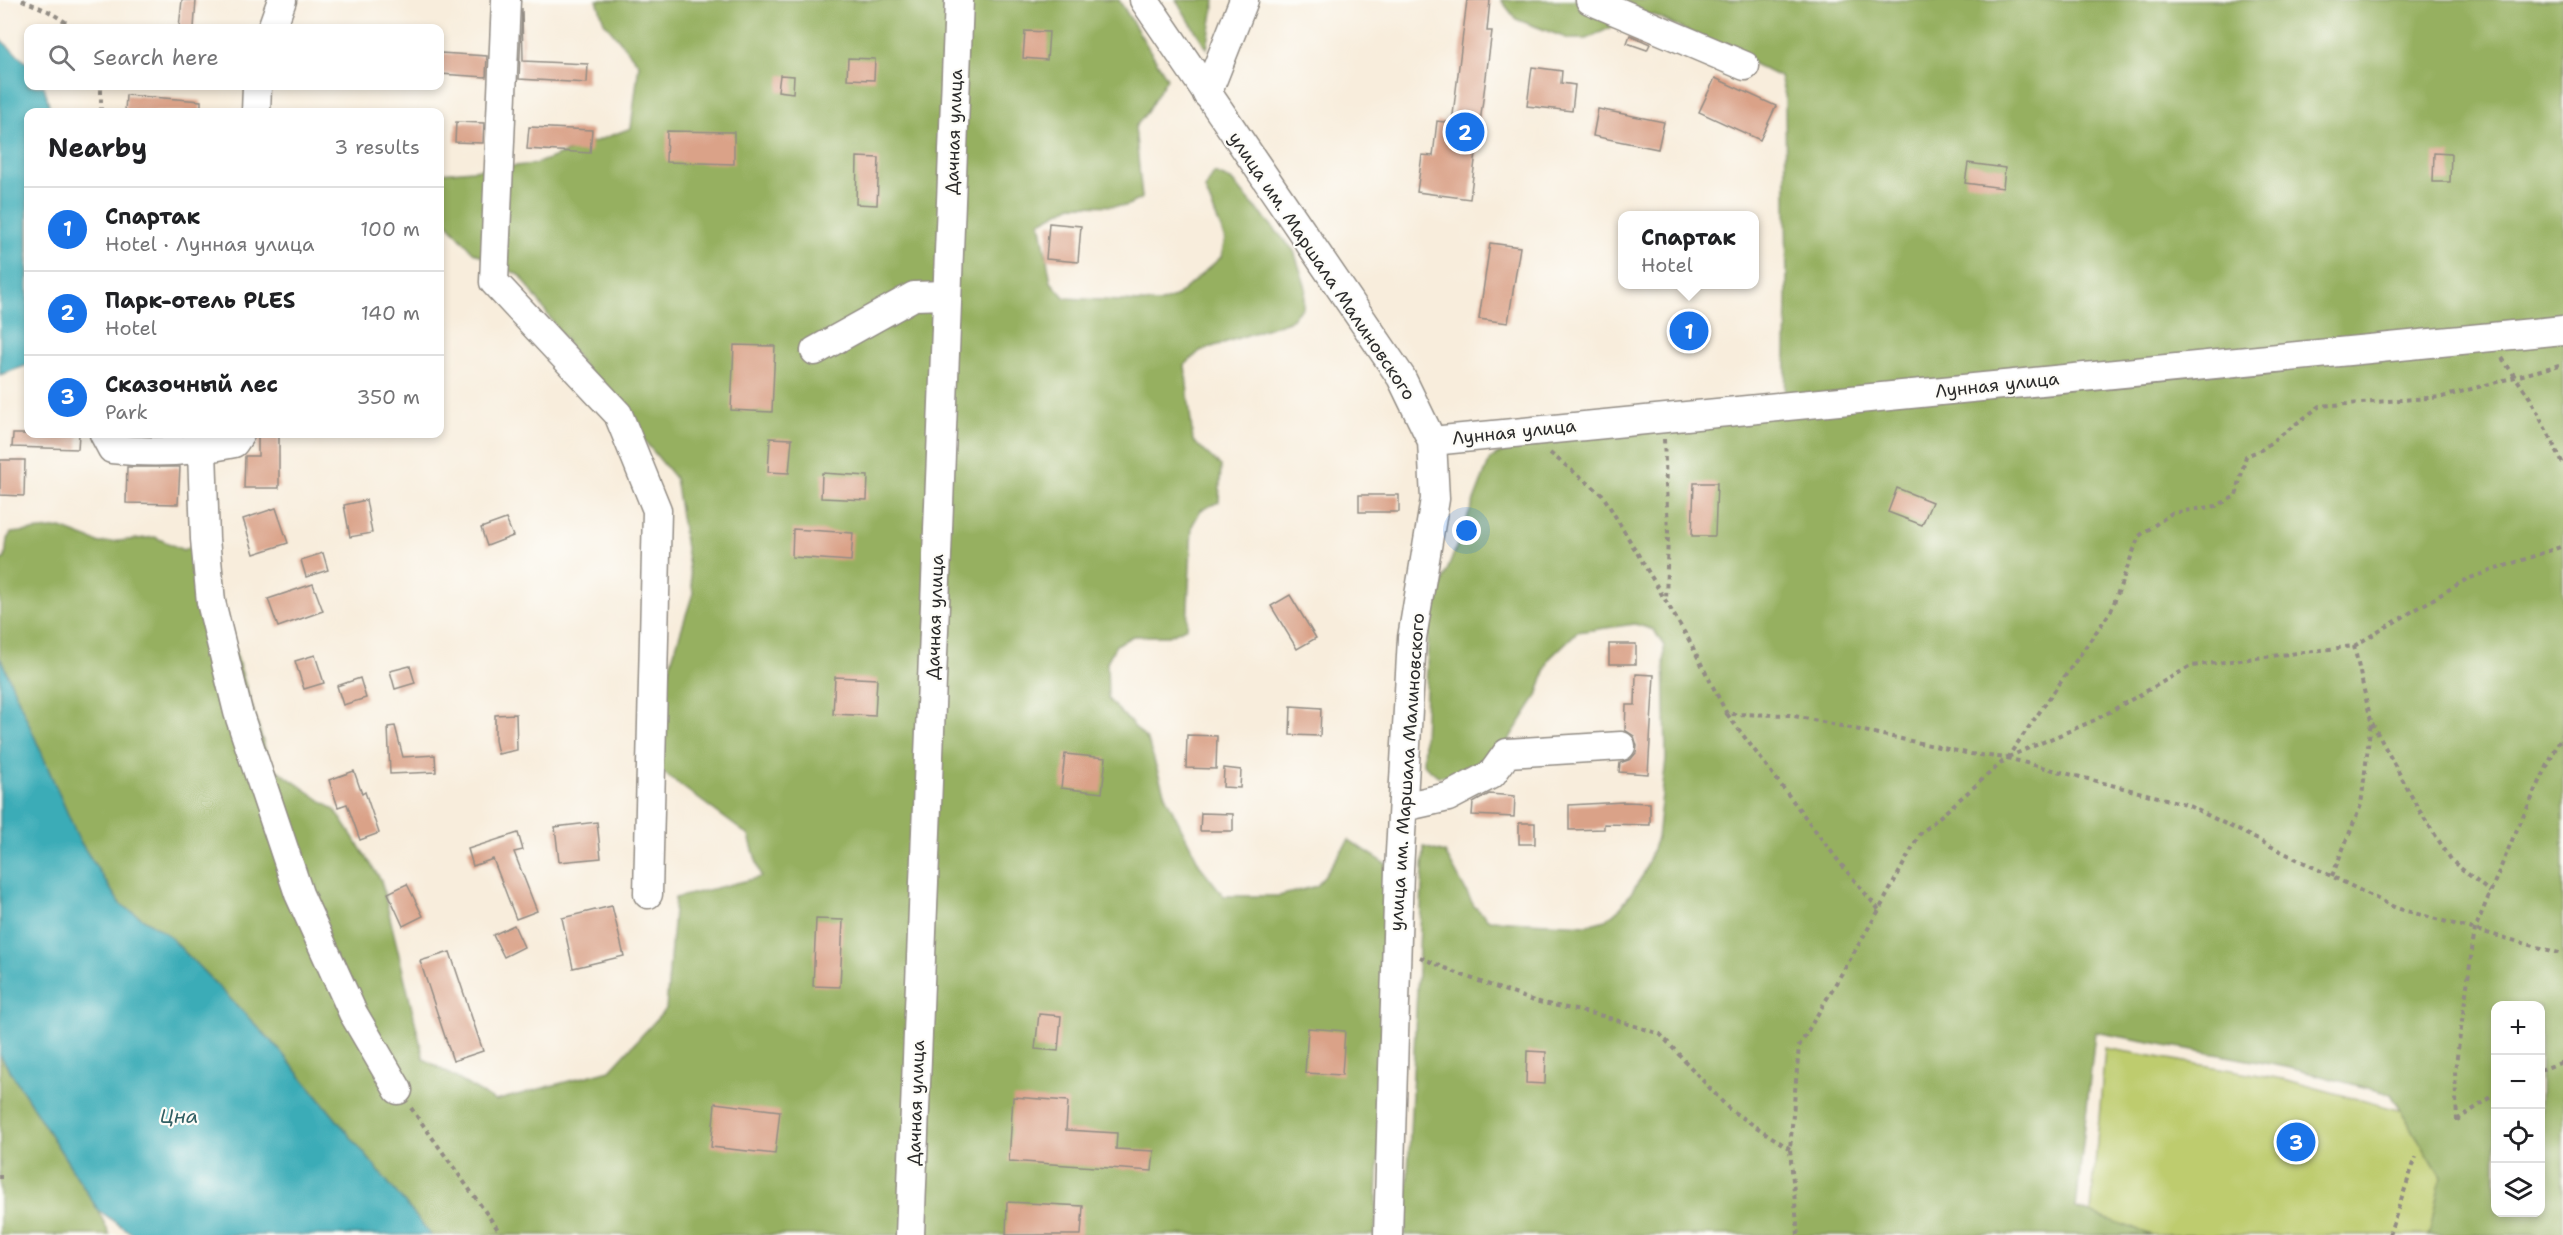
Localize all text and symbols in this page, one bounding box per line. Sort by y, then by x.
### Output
search box [24,24,444,90]
icon: search [45,41,78,74]
text: Search here [93,43,219,72]
street label: Дачная улица [940,69,968,195]
pin: 2 [1446,110,1484,154]
street label: улица им. Маршала Малиновского [1223,127,1421,405]
text: Nearby [48,130,147,165]
text: 3 results [334,134,420,160]
text: Спартак [105,202,200,231]
popup [1618,211,1759,289]
text: 1 [63,216,72,242]
text: 100 m [360,216,420,242]
text: Спартак [1641,223,1736,252]
text: Hotel · Лунная улица [105,231,315,257]
text: Hotel [1641,252,1693,278]
text: Парк-отель PLES [105,286,295,315]
text: 2 [61,300,75,326]
text: 140 m [361,300,420,326]
pin: 1 [1670,308,1708,354]
text: Hotel [105,315,157,341]
street label: Лунная улица [1934,367,2060,403]
text: Сказочный лес [105,370,278,399]
text: 3 [61,384,75,410]
text: 350 m [356,384,420,410]
text: Park [105,399,148,425]
street label: Лунная улица [1451,414,1577,450]
your location [1452,516,1481,545]
street label: Дачная улица [921,554,949,680]
street label: улица им. Маршала Малиновского [1384,612,1430,932]
map controls [2491,1001,2545,1217]
button: + [2491,1001,2545,1055]
street label: Дачная улица [902,1040,930,1166]
button: − [2491,1055,2545,1109]
water label: Цна [160,1103,198,1129]
button: locate [2491,1109,2545,1163]
pin: 3 [2276,1120,2316,1164]
button: layers [2491,1163,2545,1217]

